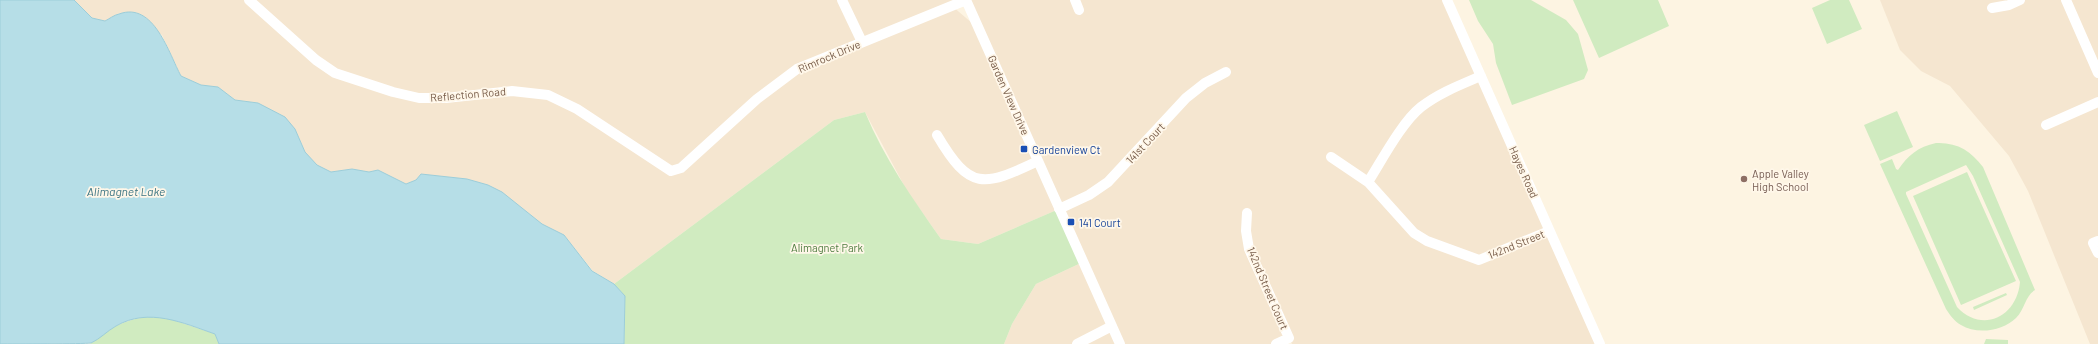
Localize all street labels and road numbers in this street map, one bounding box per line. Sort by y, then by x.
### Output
street label: Rimrock Drive [796,37,862,75]
street label: Garden View Drive [986,53,1032,137]
street label: Reflection Road [430,84,506,104]
street label: 141st Court [1123,120,1167,166]
street label: Hayes Road [1507,144,1541,200]
street label: 142nd Street [1486,227,1546,261]
street label: 142nd Street Court [1245,245,1291,331]

